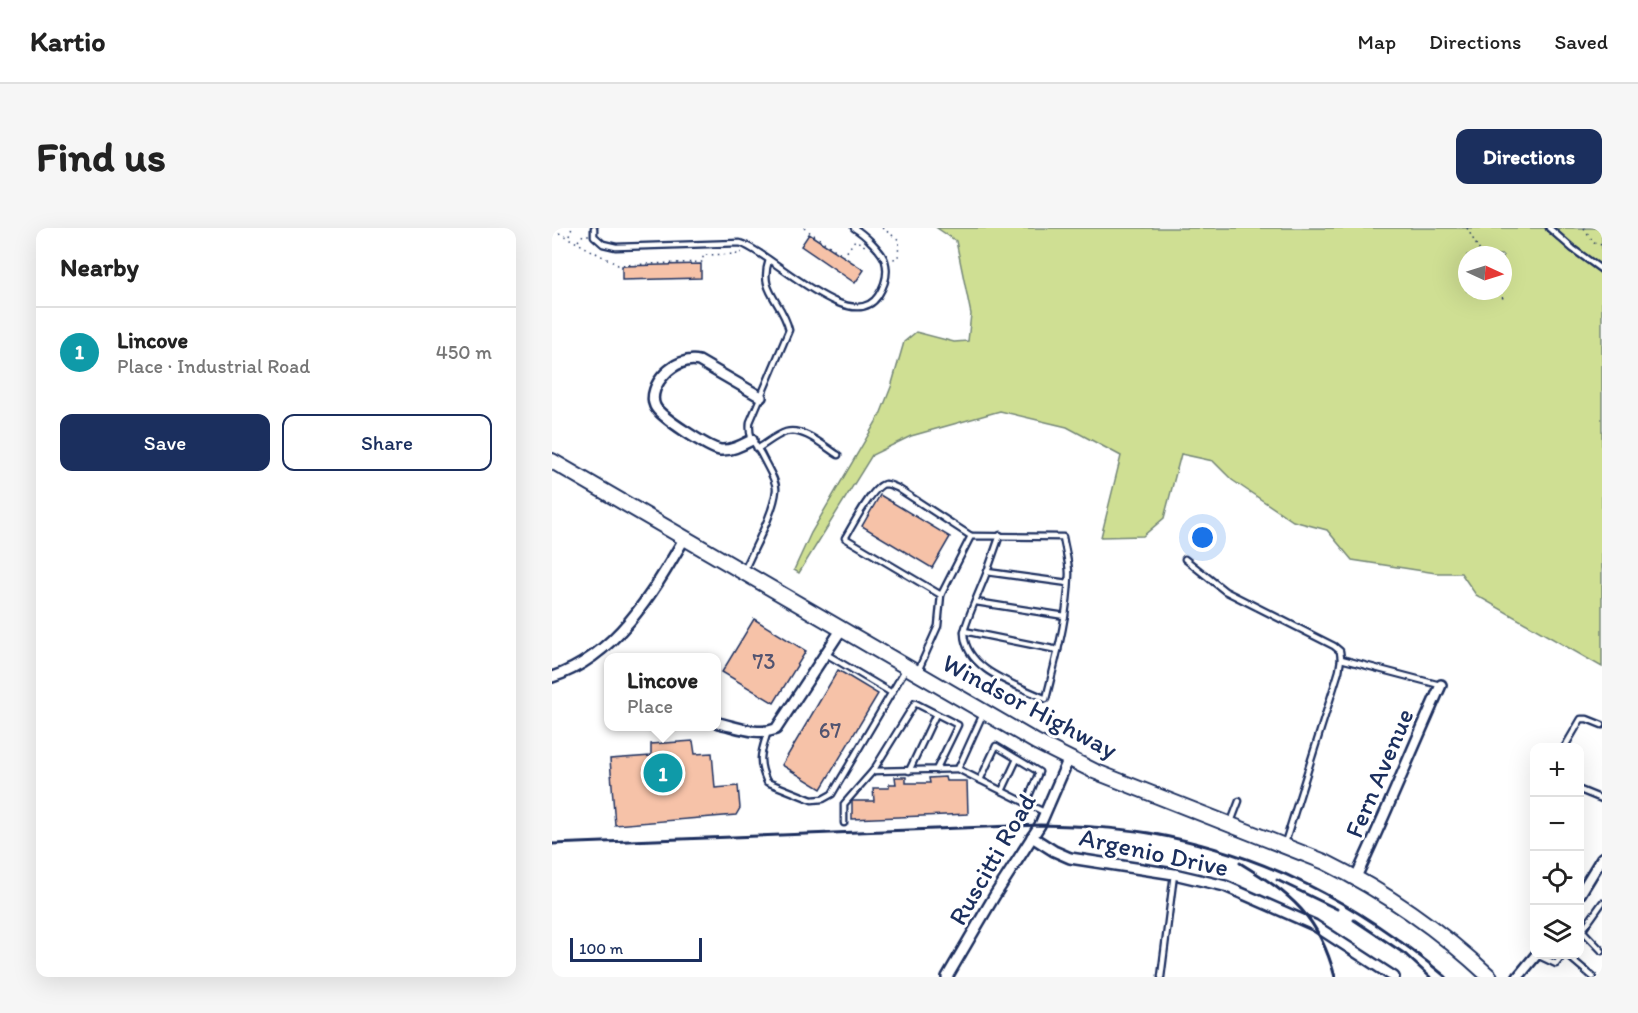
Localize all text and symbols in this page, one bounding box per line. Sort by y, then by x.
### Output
text: Kartio [30,24,105,58]
text: Map [1358,29,1396,54]
text: Directions [1429,29,1521,54]
text: Saved [1554,29,1608,54]
button: Directions [1456,129,1602,184]
text: Find us [36,131,166,182]
north arrow [1458,246,1512,300]
text: Nearby [60,251,139,283]
text: Lincove [117,327,188,354]
text: 1 [75,340,84,364]
text: 450 m [436,340,492,364]
text: Place · Industrial Road [117,354,310,378]
button: Save [60,414,270,471]
button: Share [282,414,492,471]
your location [1188,523,1217,552]
street label: Windsor Highway [937,646,1123,766]
house number: 73 [753,648,775,675]
popup [604,653,721,731]
text: Lincove [627,667,698,694]
text: Place [627,694,673,718]
street label: Fern Avenue [1337,703,1421,843]
house number: 67 [819,717,841,744]
map controls [1530,743,1584,959]
button: + [1530,743,1584,797]
pin: 1 [644,750,682,796]
street label: Ruscitti Road [941,787,1043,931]
button: − [1530,797,1584,851]
street label: Argenio Drive [1077,821,1231,883]
button: locate [1530,851,1584,905]
button: layers [1530,905,1584,959]
scale bar [570,935,702,962]
text: 100 m [579,939,623,958]

